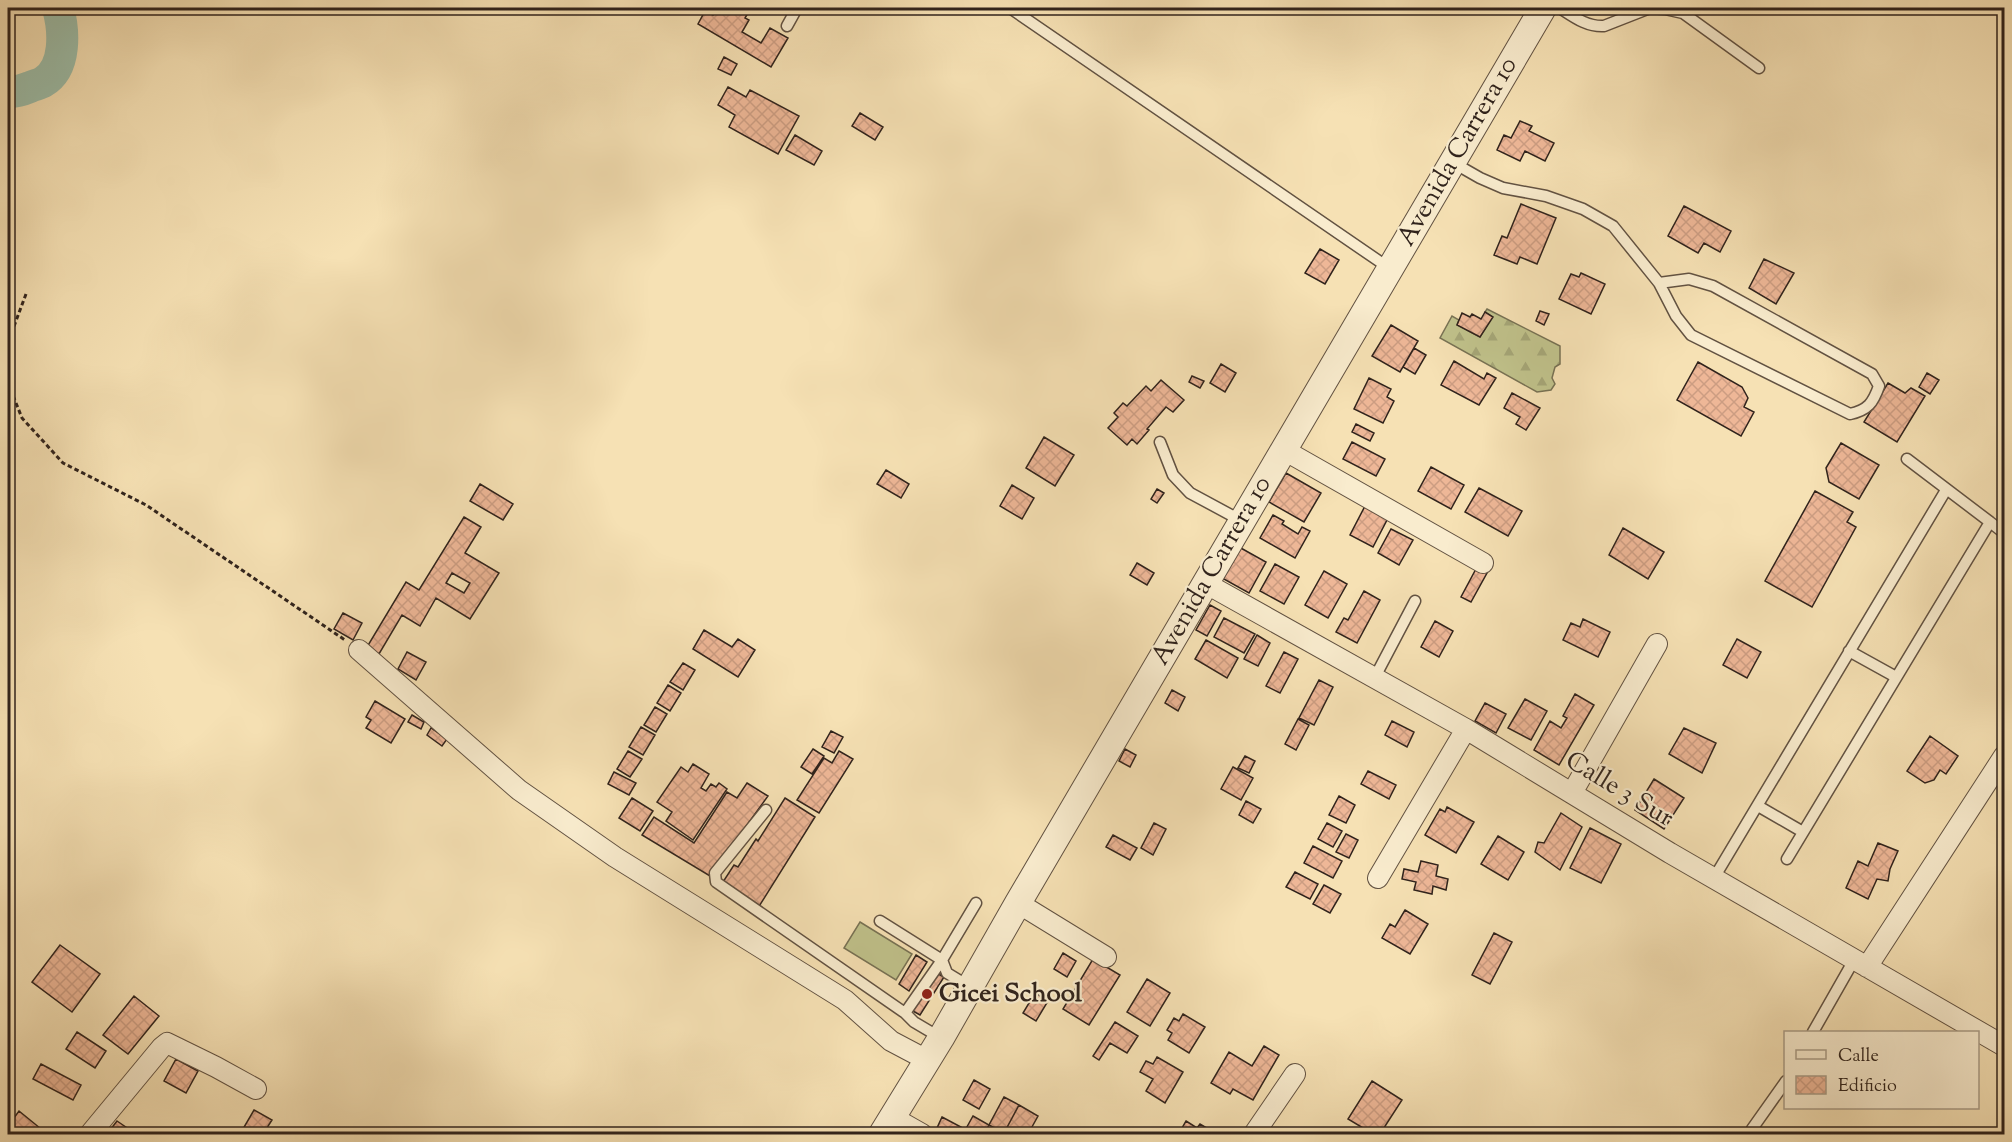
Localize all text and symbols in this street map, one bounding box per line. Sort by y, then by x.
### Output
street label: Avenida Carrera 10 [1389,51,1527,253]
street label: Avenida Carrera 10 [1143,470,1281,672]
street label: Calle 3 Sur [1558,743,1680,837]
place label: Gicei School [939,976,1083,1013]
marker: Gicei School [920,987,934,1001]
legend [1784,1031,1979,1109]
text: Calle [1838,1044,1879,1070]
text: Edificio [1838,1074,1897,1100]

